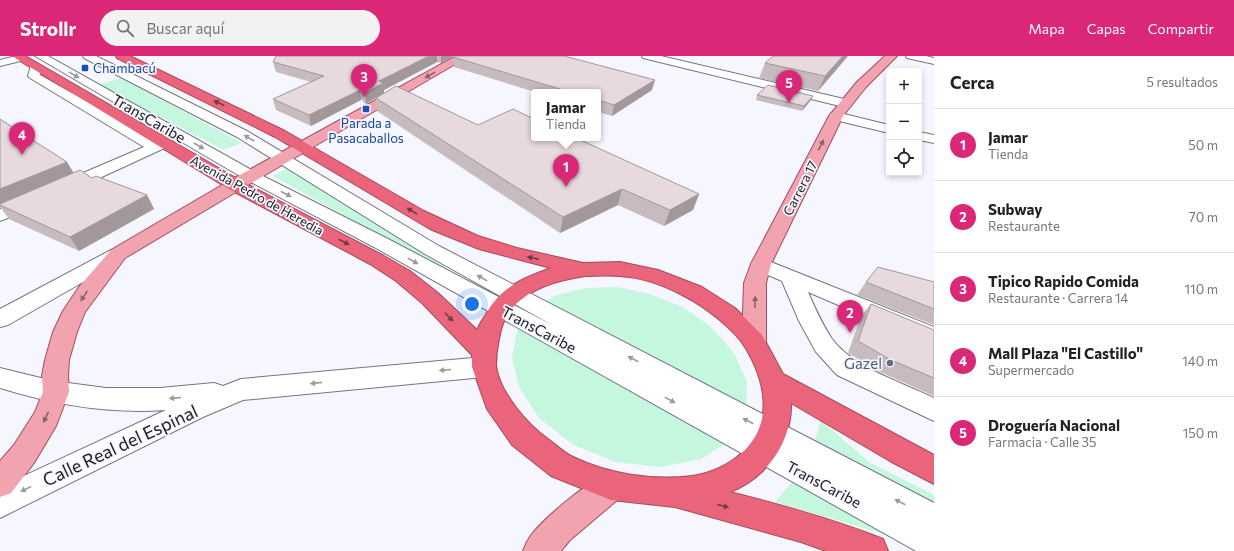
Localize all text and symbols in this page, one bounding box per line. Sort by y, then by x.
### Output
search box [100,10,380,46]
text: Strollr [20,17,76,40]
icon: search [114,17,136,39]
text: Buscar aquí [146,19,224,37]
text: Mapa [1029,20,1065,37]
text: Capas [1087,20,1126,37]
text: Compartir [1148,20,1214,37]
place label: Chambacú [93,60,156,76]
marker: Chambacú [80,63,90,73]
pin: 3 [351,64,377,97]
map controls [886,68,922,176]
button: + [886,68,922,104]
pin: 5 [776,70,802,103]
one-way arrow [68,72,80,79]
one-way arrow [424,72,436,79]
text: Cerca [950,72,995,93]
text: 5 resultados [1147,74,1218,90]
popup [531,89,601,141]
street label: TransCaribe [109,90,189,146]
text: Jamar [546,98,586,116]
one-way arrow [213,100,225,106]
marker: Parada a Pasacaballos [361,104,371,114]
button: − [886,104,922,140]
place label: Parada a Pasacaballos [328,115,404,146]
text: Tienda [546,116,586,132]
pin: 4 [9,122,35,155]
text: Jamar [988,128,1028,146]
one-way arrow [243,135,255,142]
text: 1 [960,137,966,153]
text: 50 m [1188,137,1218,153]
one-way arrow [818,140,824,151]
button: locate [886,140,922,176]
one-way arrow [193,143,205,150]
text: Tienda [988,146,1028,162]
street label: Avenida Pedro de Heredia [188,152,326,238]
pin: 1 [553,154,579,187]
street label: Carrera 17 [779,158,821,218]
one-way arrow [280,191,292,197]
text: Subway [988,200,1042,218]
one-way arrow [406,207,418,214]
text: 2 [959,209,967,225]
text: 70 m [1189,209,1218,225]
text: Restaurante [988,218,1060,234]
one-way arrow [338,239,350,246]
one-way arrow [527,254,539,260]
one-way arrow [408,257,419,264]
text: Tipico Rapido Comida [988,272,1139,290]
one-way arrow [476,274,488,281]
text: 3 [959,281,967,297]
text: 110 m [1185,281,1218,297]
text: Restaurante · Carrera 14 [988,290,1128,306]
one-way arrow [80,291,88,301]
your location [462,294,482,314]
one-way arrow [751,296,758,308]
pin: 2 [837,300,863,333]
street label: TransCaribe [498,302,580,356]
one-way arrow [444,312,454,322]
text: Mall Plaza "El Castillo" [988,344,1143,362]
text: 4 [959,353,967,369]
text: 140 m [1182,353,1218,369]
place label: Gazel [844,354,882,372]
one-way arrow [627,356,639,363]
marker: Gazel [885,358,895,368]
text: Supermercado [988,362,1074,378]
one-way arrow [439,367,451,374]
one-way arrow [310,379,322,386]
one-way arrow [169,394,181,401]
one-way arrow [664,397,676,403]
street label: Calle Real del Espinal [39,399,201,491]
one-way arrow [43,412,49,423]
text: Droguería Nacional [988,416,1120,434]
one-way arrow [742,417,754,424]
text: 5 [959,425,967,441]
text: 150 m [1183,425,1218,441]
text: Farmacia · Calle 35 [988,434,1097,450]
street label: TransCaribe [783,457,865,511]
one-way arrow [21,486,32,493]
one-way arrow [894,498,905,505]
one-way arrow [717,503,730,509]

